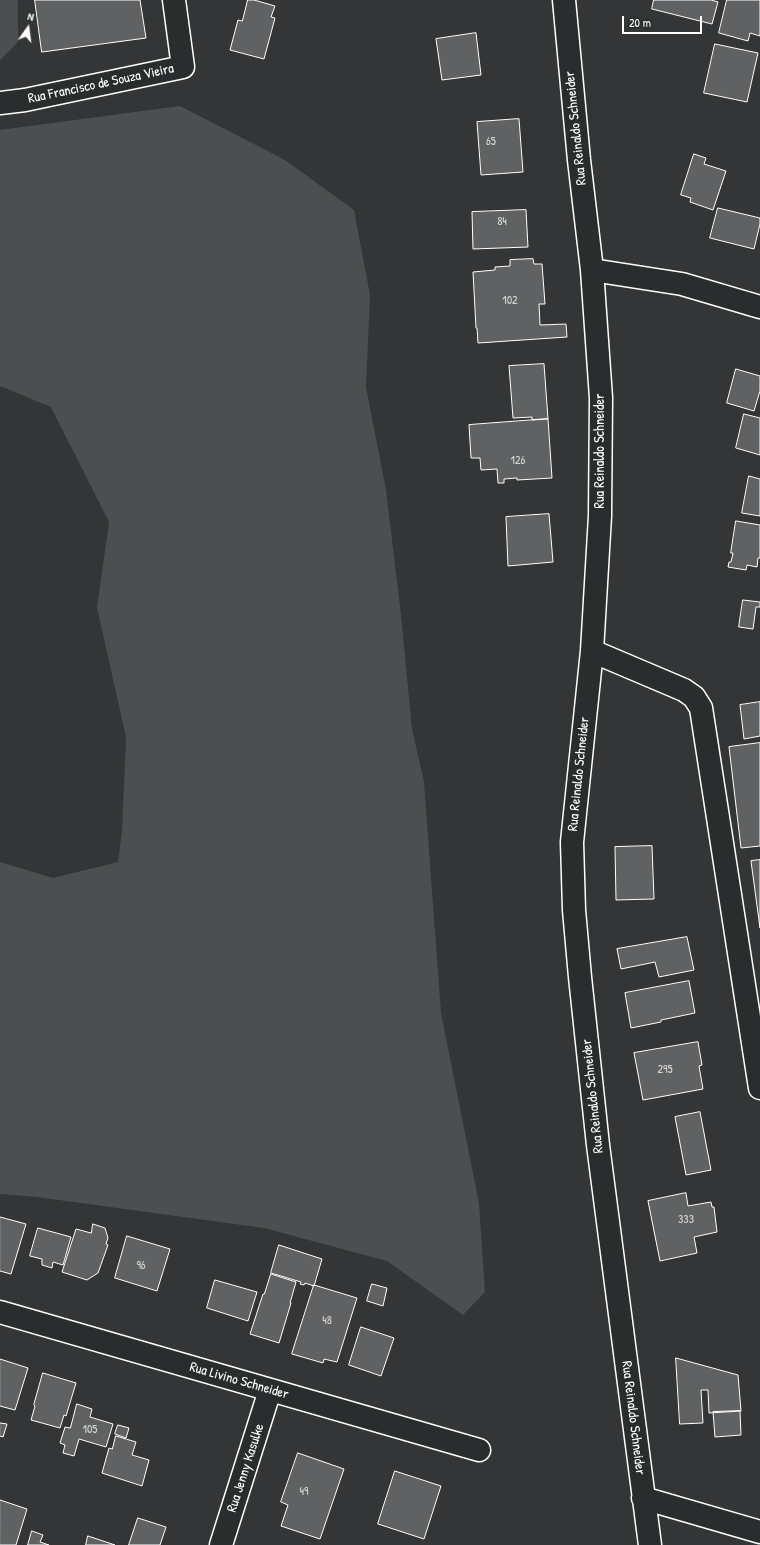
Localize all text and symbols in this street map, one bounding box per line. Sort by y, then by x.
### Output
north arrow [8,8,48,48]
scale bar [624,8,704,34]
text: N [26,9,35,24]
text: 20 m [629,14,651,31]
street label: Rua Francisco de Souza Vieira [27,60,175,108]
street label: Rua Reinaldo Schneider [562,70,590,186]
house number: 65 [486,135,496,149]
house number: 84 [497,215,507,229]
house number: 102 [502,294,518,308]
street label: Rua Reinaldo Schneider [592,394,608,508]
house number: 126 [511,454,525,468]
street label: Rua Reinaldo Schneider [565,716,593,832]
street label: Rua Reinaldo Schneider [579,1038,607,1154]
house number: 295 [657,1063,673,1077]
house number: 333 [678,1213,694,1227]
house number: 96 [136,1259,146,1273]
house number: 48 [322,1314,332,1328]
street label: Rua Livino Schneider [188,1359,290,1403]
street label: Rua Reinaldo Schneider [618,1360,648,1476]
street label: Rua Jenny Kasulke [224,1422,268,1514]
house number: 105 [83,1423,97,1437]
house number: 49 [300,1485,308,1499]

